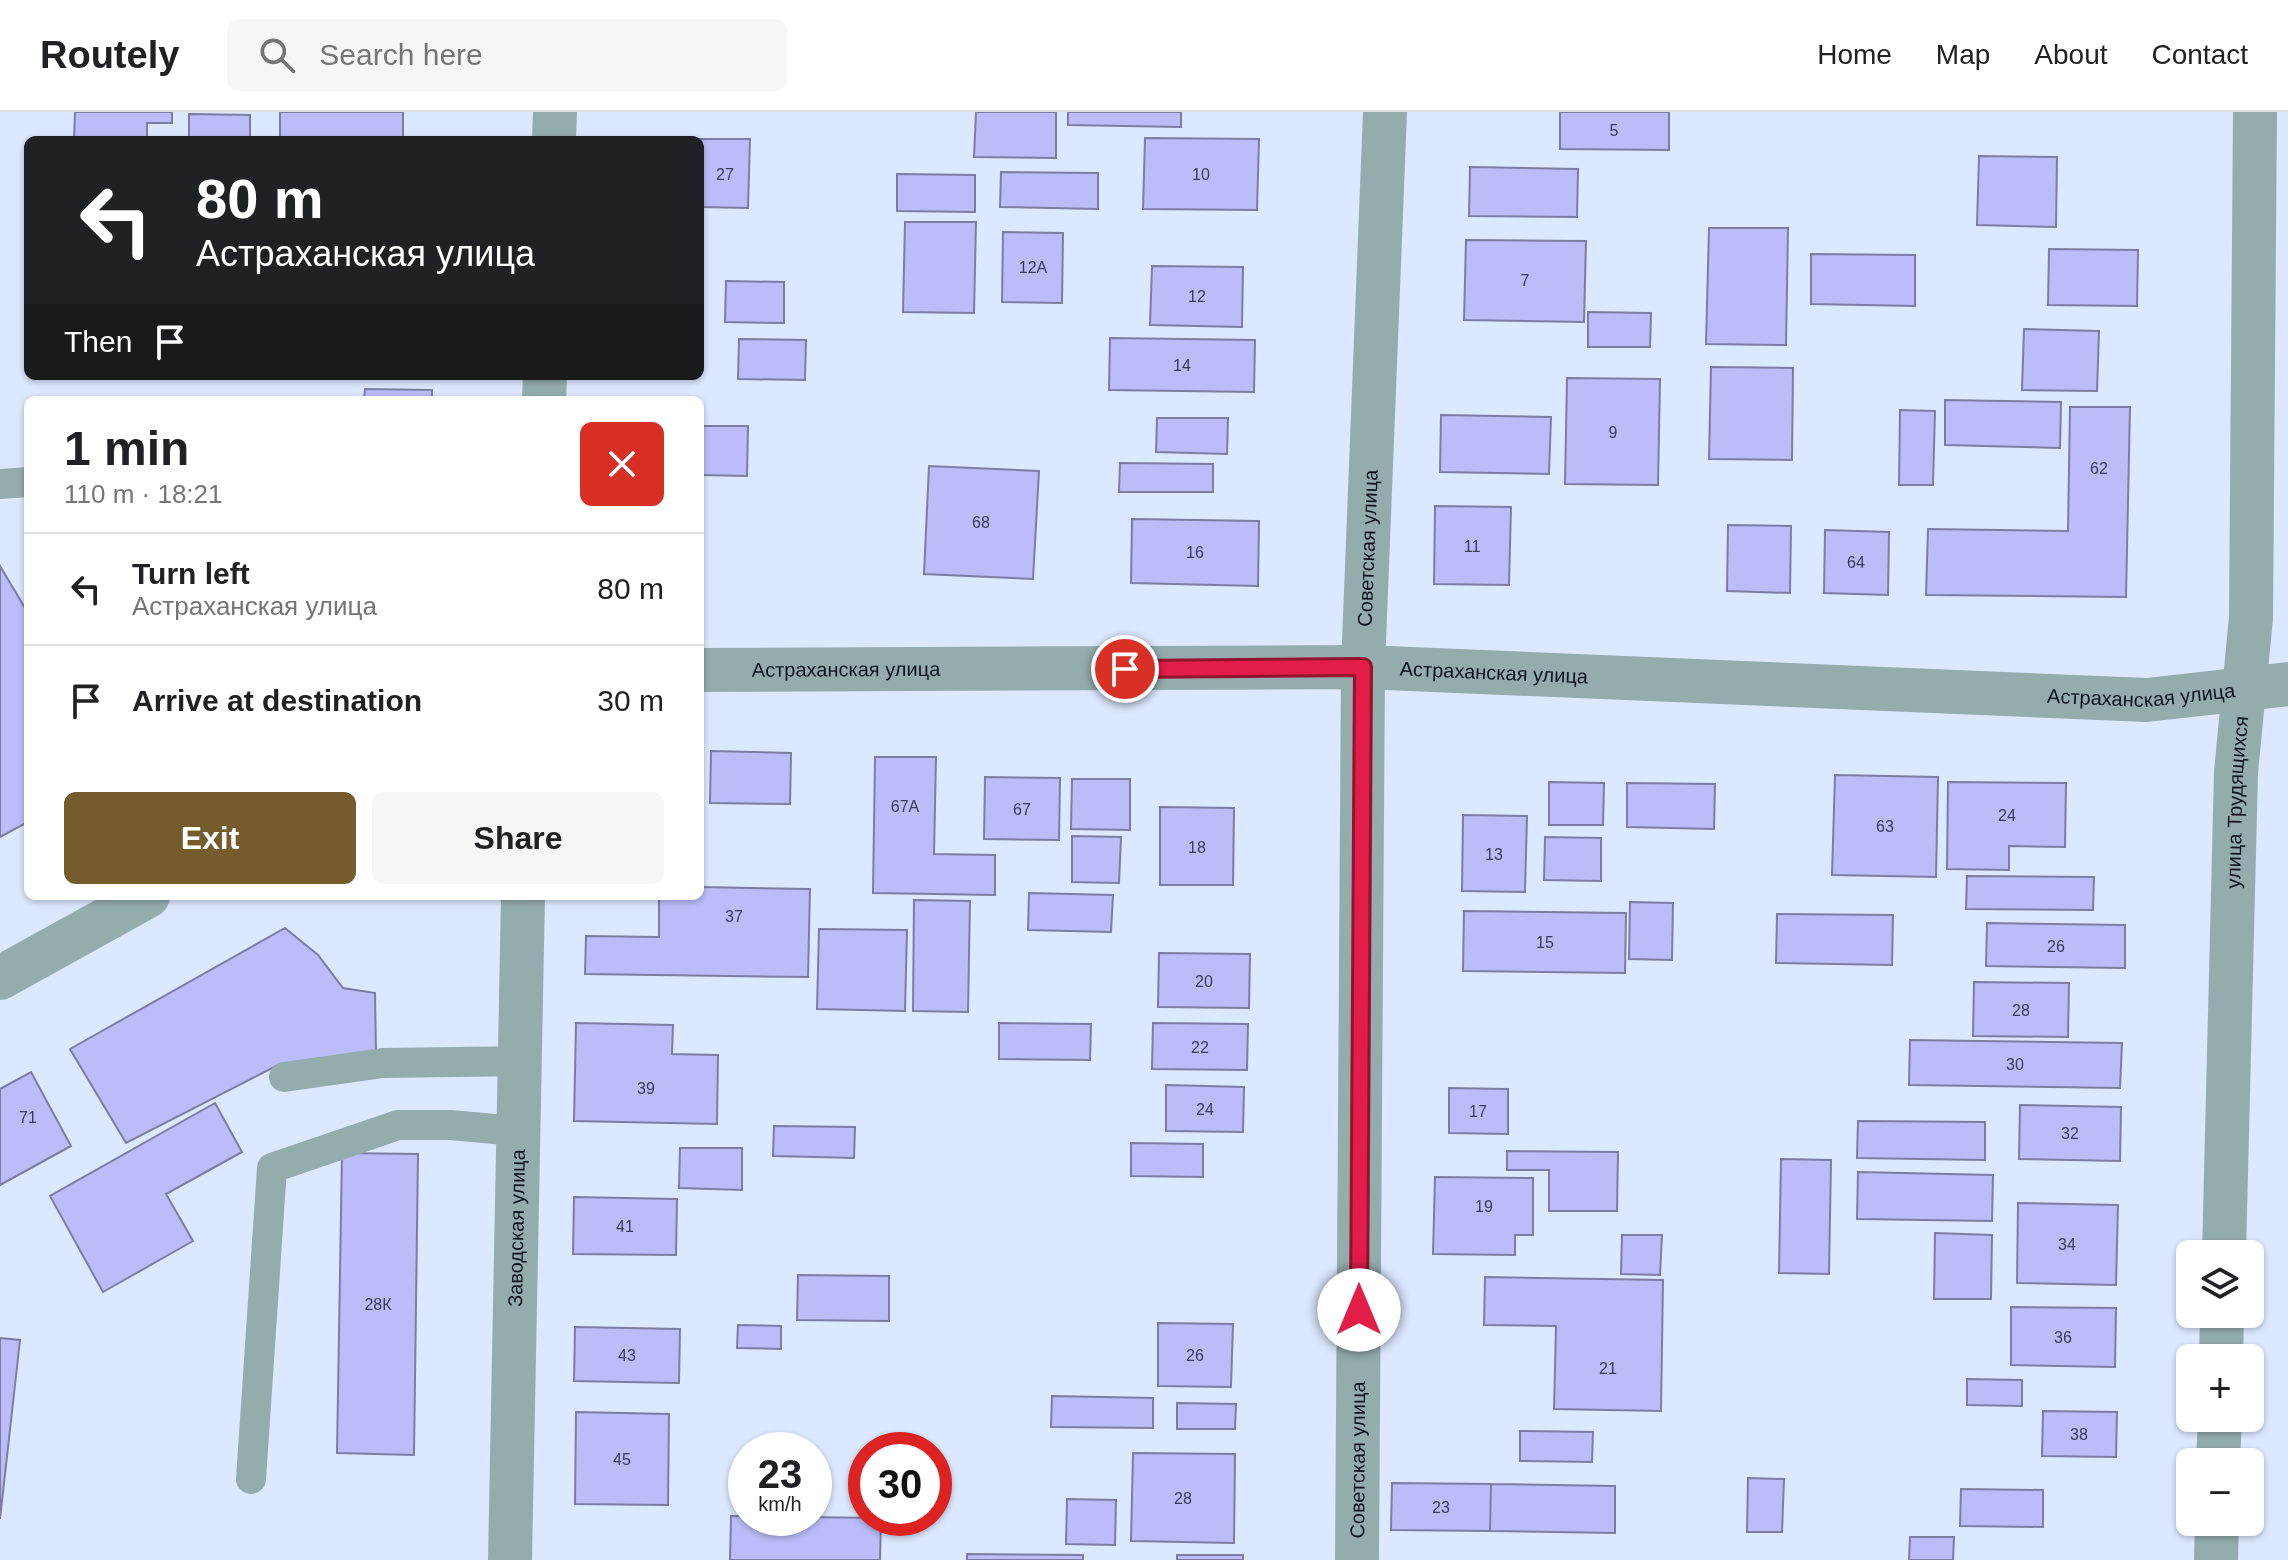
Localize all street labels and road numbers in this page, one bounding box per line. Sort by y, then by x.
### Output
street label: Советская улица [1354,468,1382,627]
street label: Астраханская улица [752,658,941,681]
street label: Астраханская улица [1399,658,1589,687]
street label: Астраханская улица [2047,679,2237,711]
street label: улица Трудящихся [2222,715,2252,889]
street label: Заводская улица [504,1148,529,1307]
street label: Советская улица [1346,1380,1369,1539]

